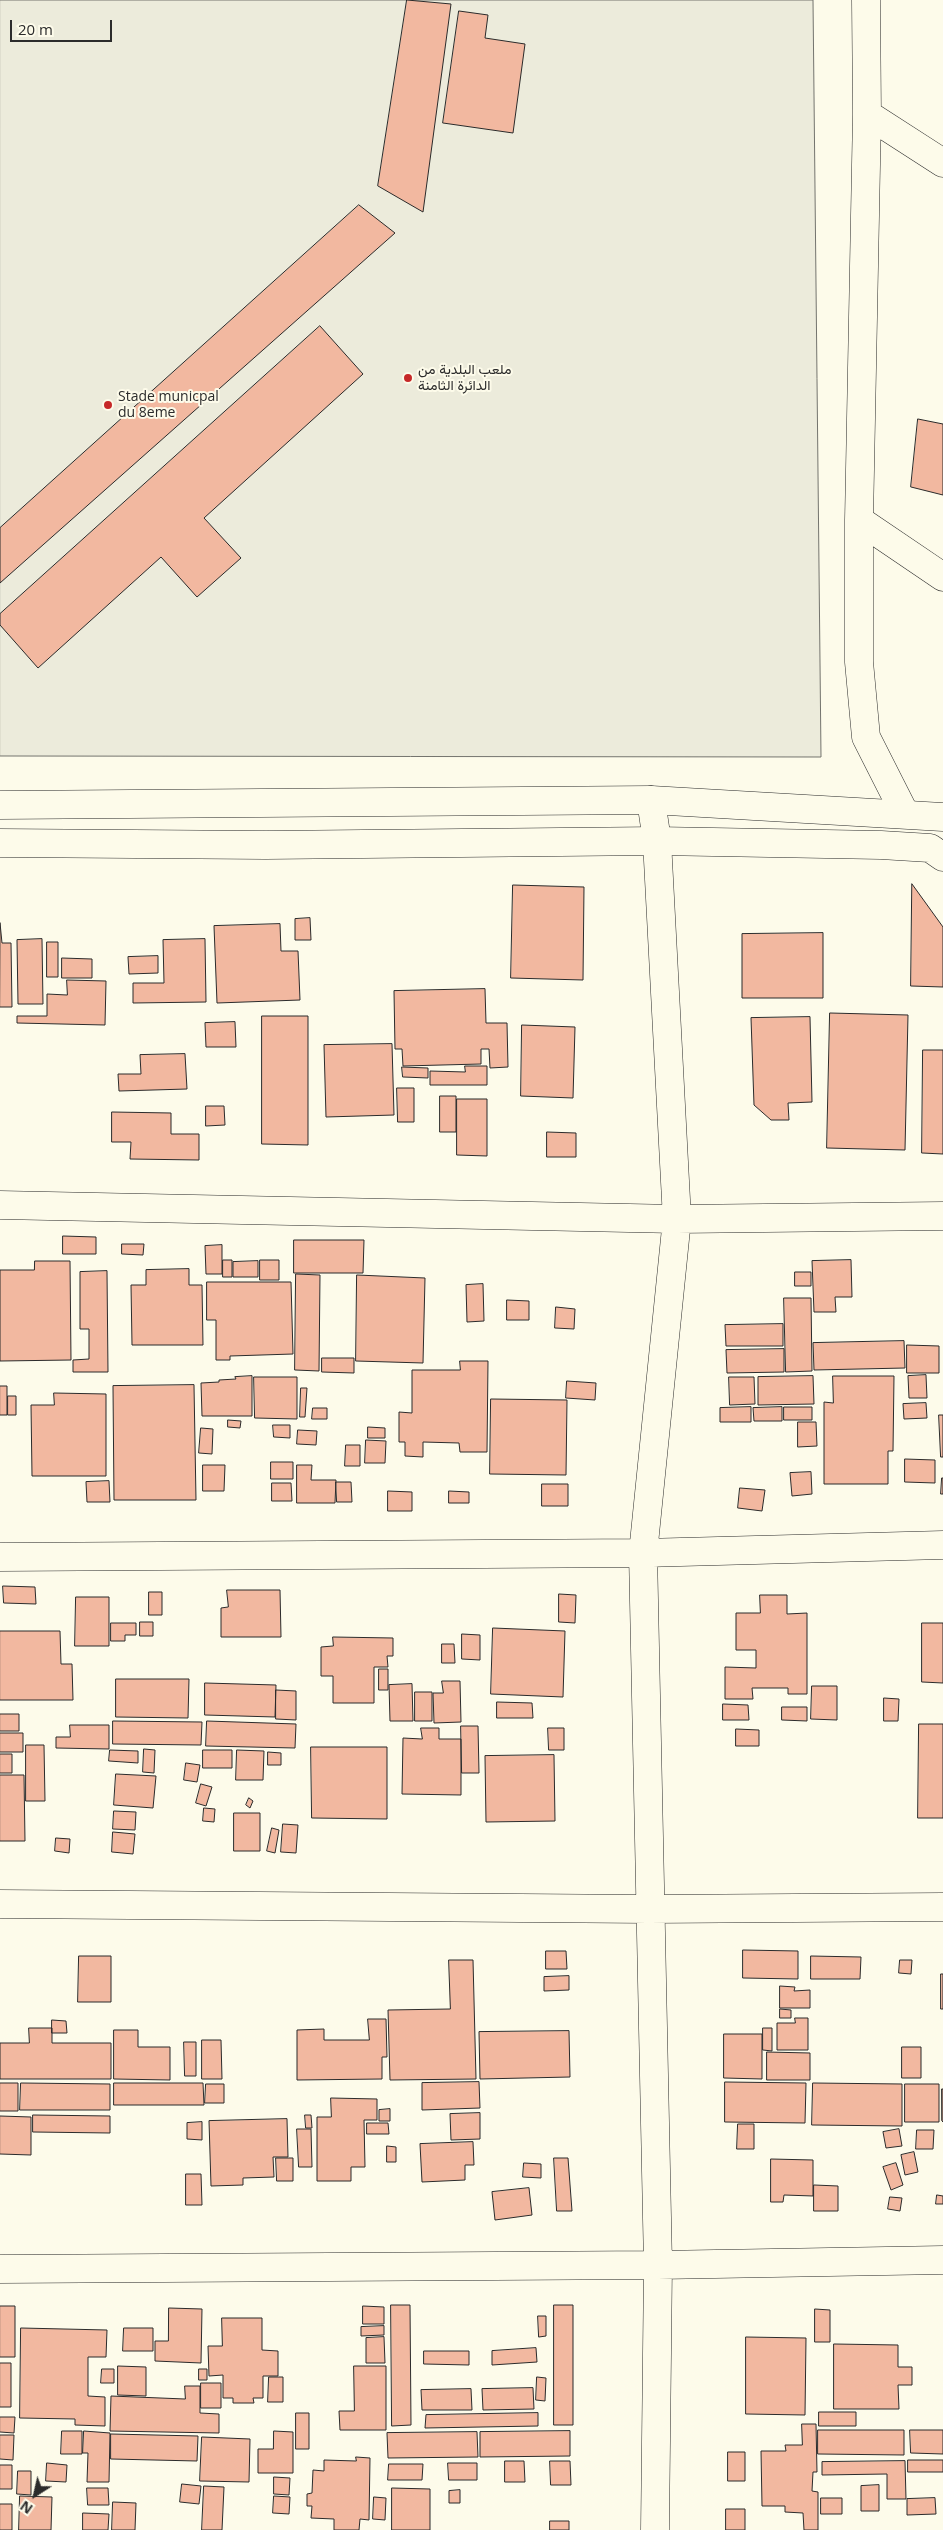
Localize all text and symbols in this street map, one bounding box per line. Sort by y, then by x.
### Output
scale bar [12,10,115,42]
text: 20 m [18,19,53,39]
place label: ملعب البلدية من الدائرة الثامنة [418,362,511,394]
marker: ملعب البلدية من الدائرة الثامنة [402,372,414,384]
place label: Stade municpal du 8eme [118,389,219,422]
marker: Stade municpal du 8eme [102,399,114,411]
north arrow [10,2470,60,2520]
text: N [16,2497,36,2519]

